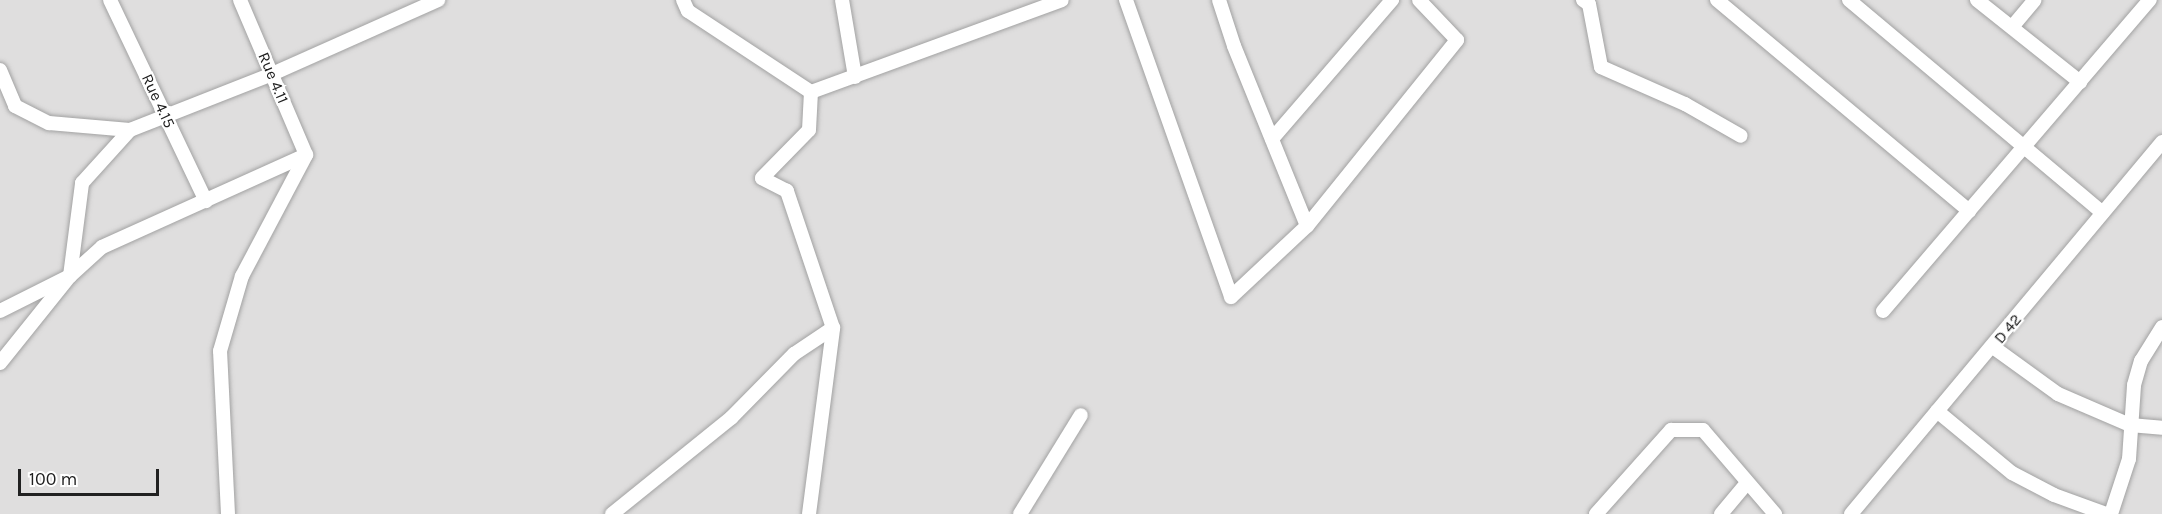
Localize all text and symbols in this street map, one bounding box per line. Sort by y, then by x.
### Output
street label: Rue 4.11 [254,49,292,107]
street label: Rue 4.15 [137,71,179,131]
street label: D 42 [1990,310,2026,348]
scale bar [21,457,162,495]
text: 100 m [29,468,77,490]

